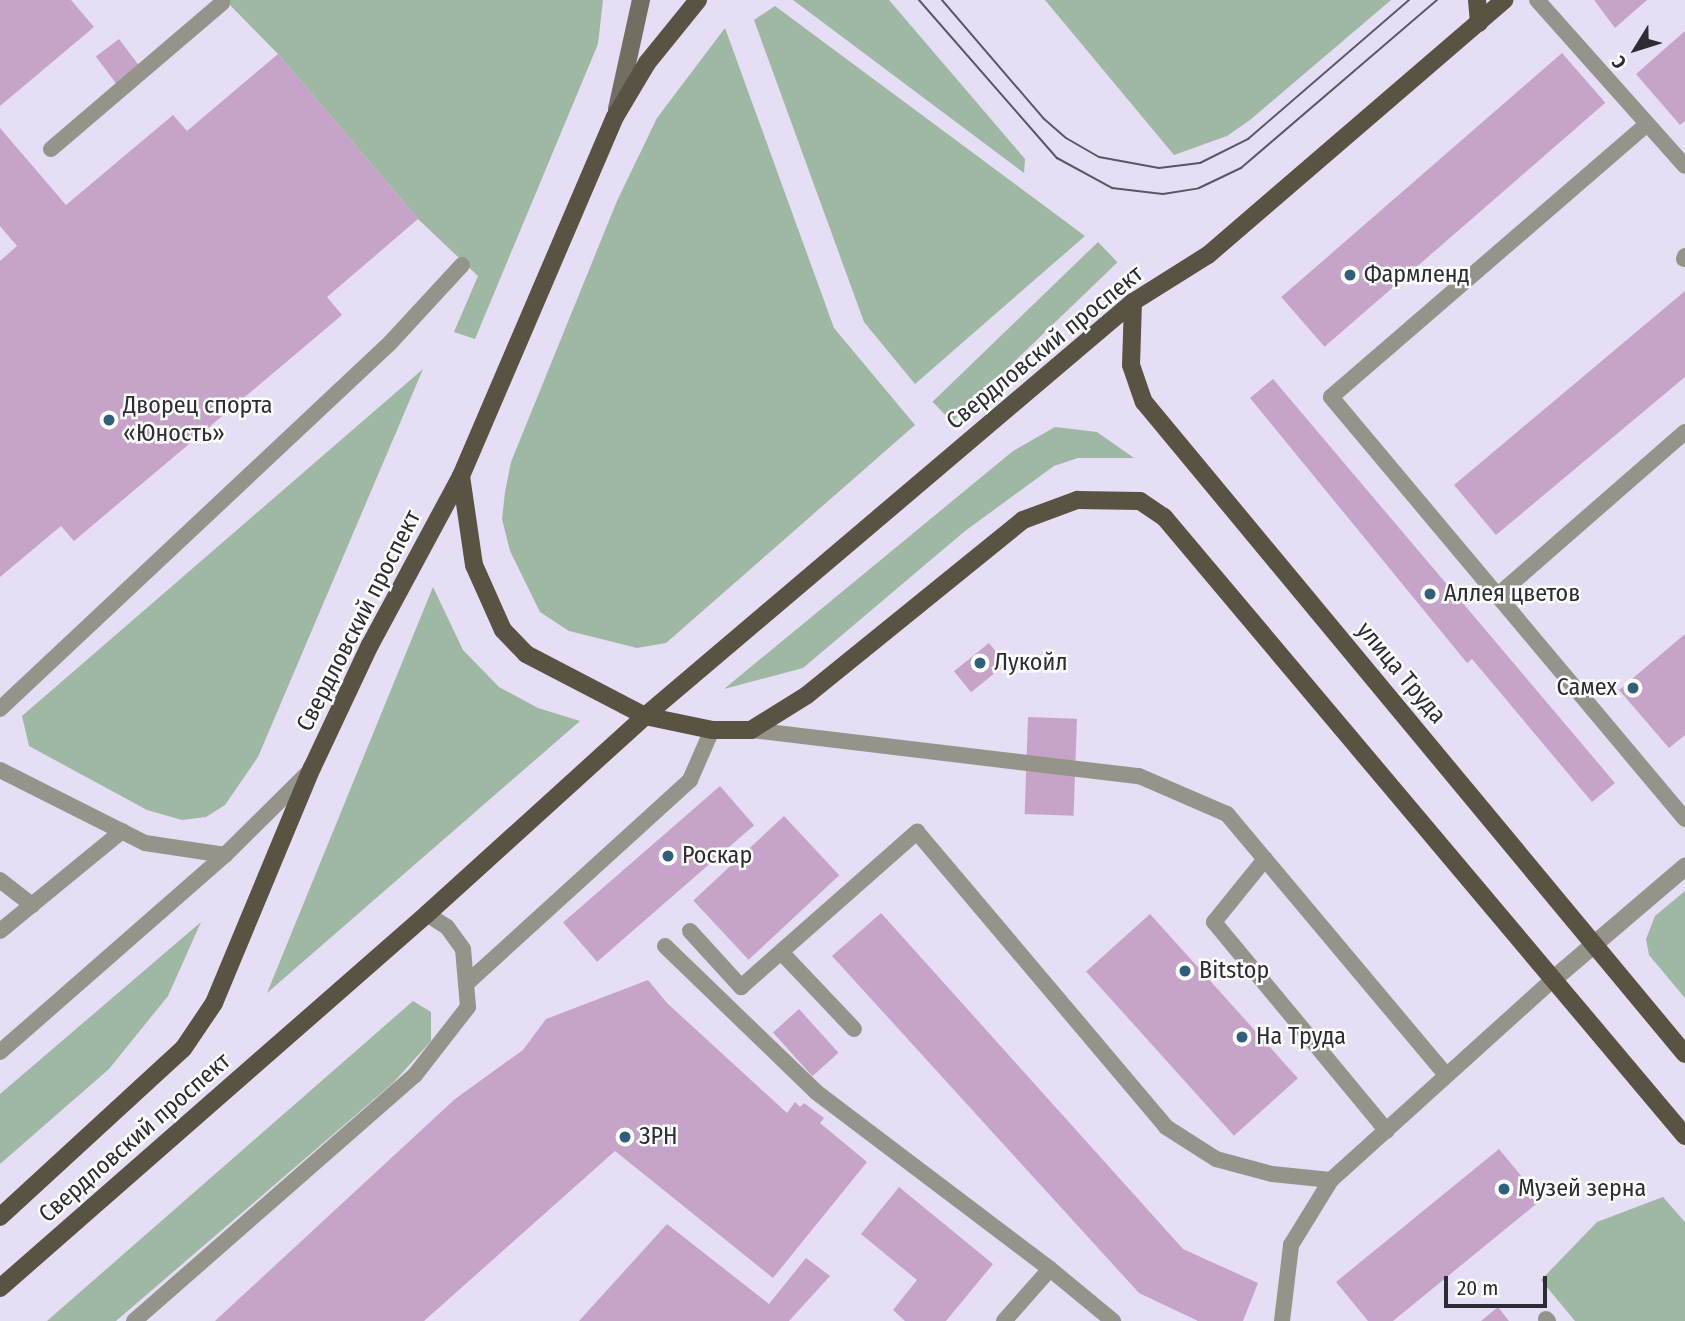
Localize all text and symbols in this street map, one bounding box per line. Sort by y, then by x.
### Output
north arrow [1601,14,1671,84]
text: С [1607,51,1631,73]
street label: Свердловский проспект [941,260,1149,436]
place label: Фармленд [1364,261,1470,289]
marker: Фармленд [1342,267,1358,283]
place label: Дворец спорта «Юность» [123,392,272,448]
marker: Дворец спорта «Юность» [101,412,117,428]
street label: Свердловский проспект [291,506,427,736]
place label: Аллея цветов [1444,580,1580,608]
marker: Аллея цветов [1422,586,1438,602]
street label: улица Труда [1350,616,1452,730]
place label: Лукойл [994,649,1068,677]
marker: Лукойл [972,655,988,671]
place label: Самех [1557,674,1617,702]
marker: Самех [1623,678,1643,698]
place label: Роскар [682,842,752,870]
marker: Роскар [660,848,676,864]
place label: Bitstop [1199,957,1269,985]
marker: Bitstop [1177,963,1193,979]
place label: На Труда [1256,1023,1346,1051]
marker: На Труда [1234,1029,1250,1045]
street label: Свердловский проспект [33,1047,237,1229]
place label: ЗРН [639,1123,677,1151]
marker: ЗРН [617,1129,633,1145]
place label: Музей зерна [1518,1175,1646,1203]
marker: Музей зерна [1496,1181,1512,1197]
scale bar [1447,1262,1550,1306]
text: 20 m [1457,1275,1498,1301]

